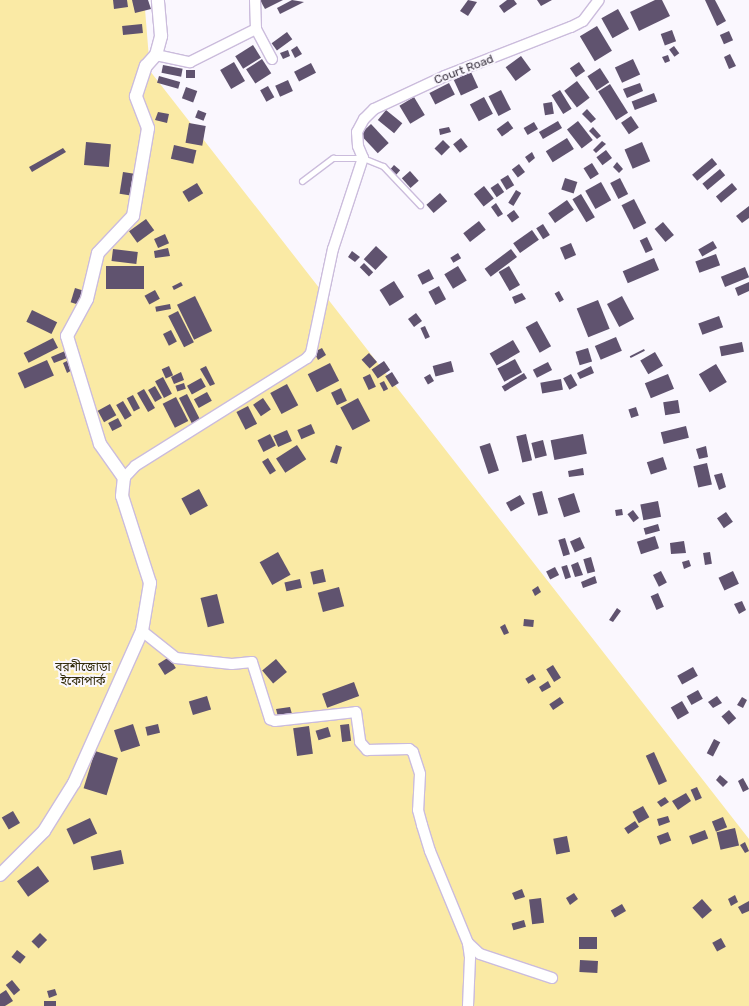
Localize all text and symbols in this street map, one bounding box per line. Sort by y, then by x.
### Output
street label: Court Road [432,52,496,88]
park label: বরশীজোড়া ইকোপার্ক [55,661,111,689]

